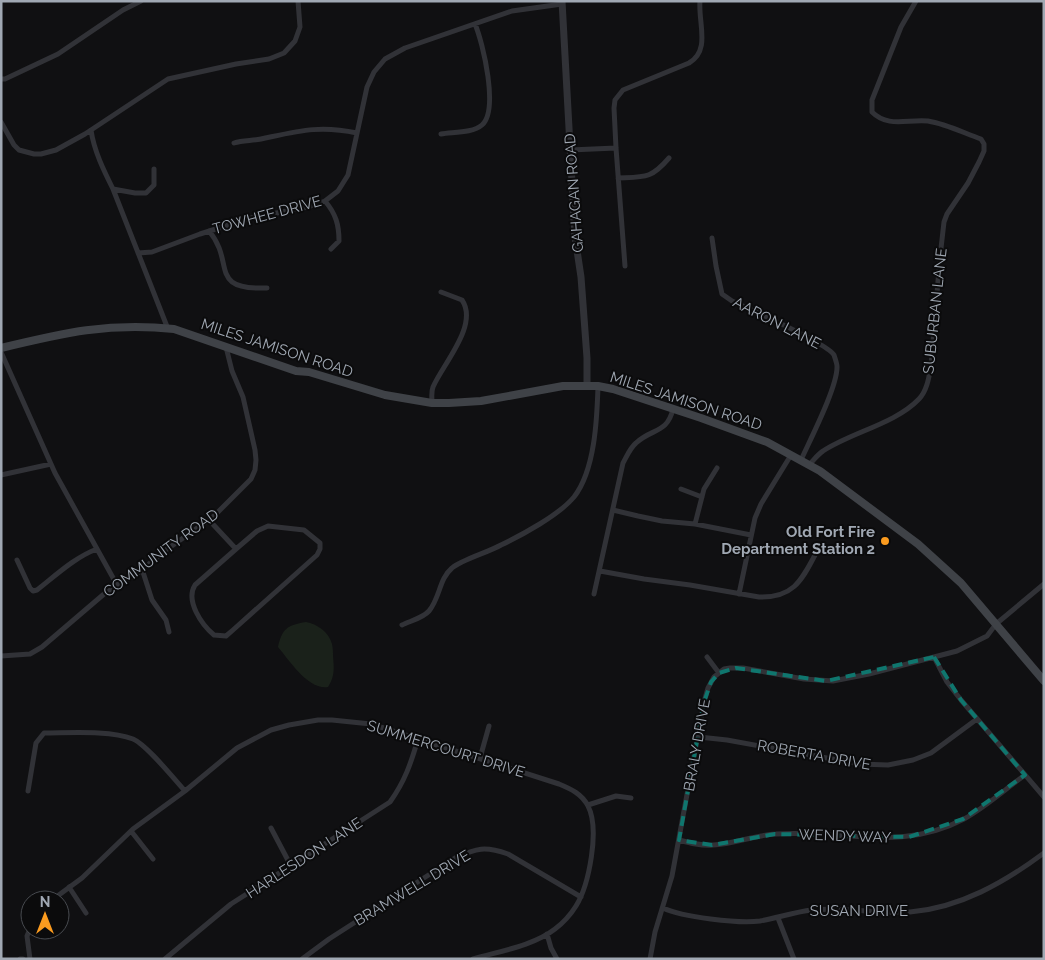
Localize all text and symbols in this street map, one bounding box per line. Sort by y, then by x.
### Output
street label: GAHAGAN ROAD [561,132,587,253]
street label: TOWHEE DRIVE [211,192,323,238]
street label: SUBURBAN LANE [919,247,951,375]
street label: AARON LANE [730,293,824,353]
street label: MILES JAMISON ROAD [199,315,355,381]
street label: MILES JAMISON ROAD [608,368,764,434]
street label: COMMUNITY ROAD [100,505,222,601]
place label: Old Fort Fire Department Station 2 [721,523,875,558]
marker: Old Fort Fire Department Station 2 [879,535,891,547]
street label: BRALY DRIVE [680,697,714,793]
street label: SUMMERCOURT DRIVE [365,716,527,782]
street label: ROBERTA DRIVE [756,736,872,774]
street label: HARLESDON LANE [243,814,365,902]
street label: WENDY WAY [798,825,892,847]
street label: BRAMWELL DRIVE [351,846,473,930]
north arrow [20,890,70,940]
text: N [40,894,50,910]
street label: SUSAN DRIVE [810,902,908,920]

